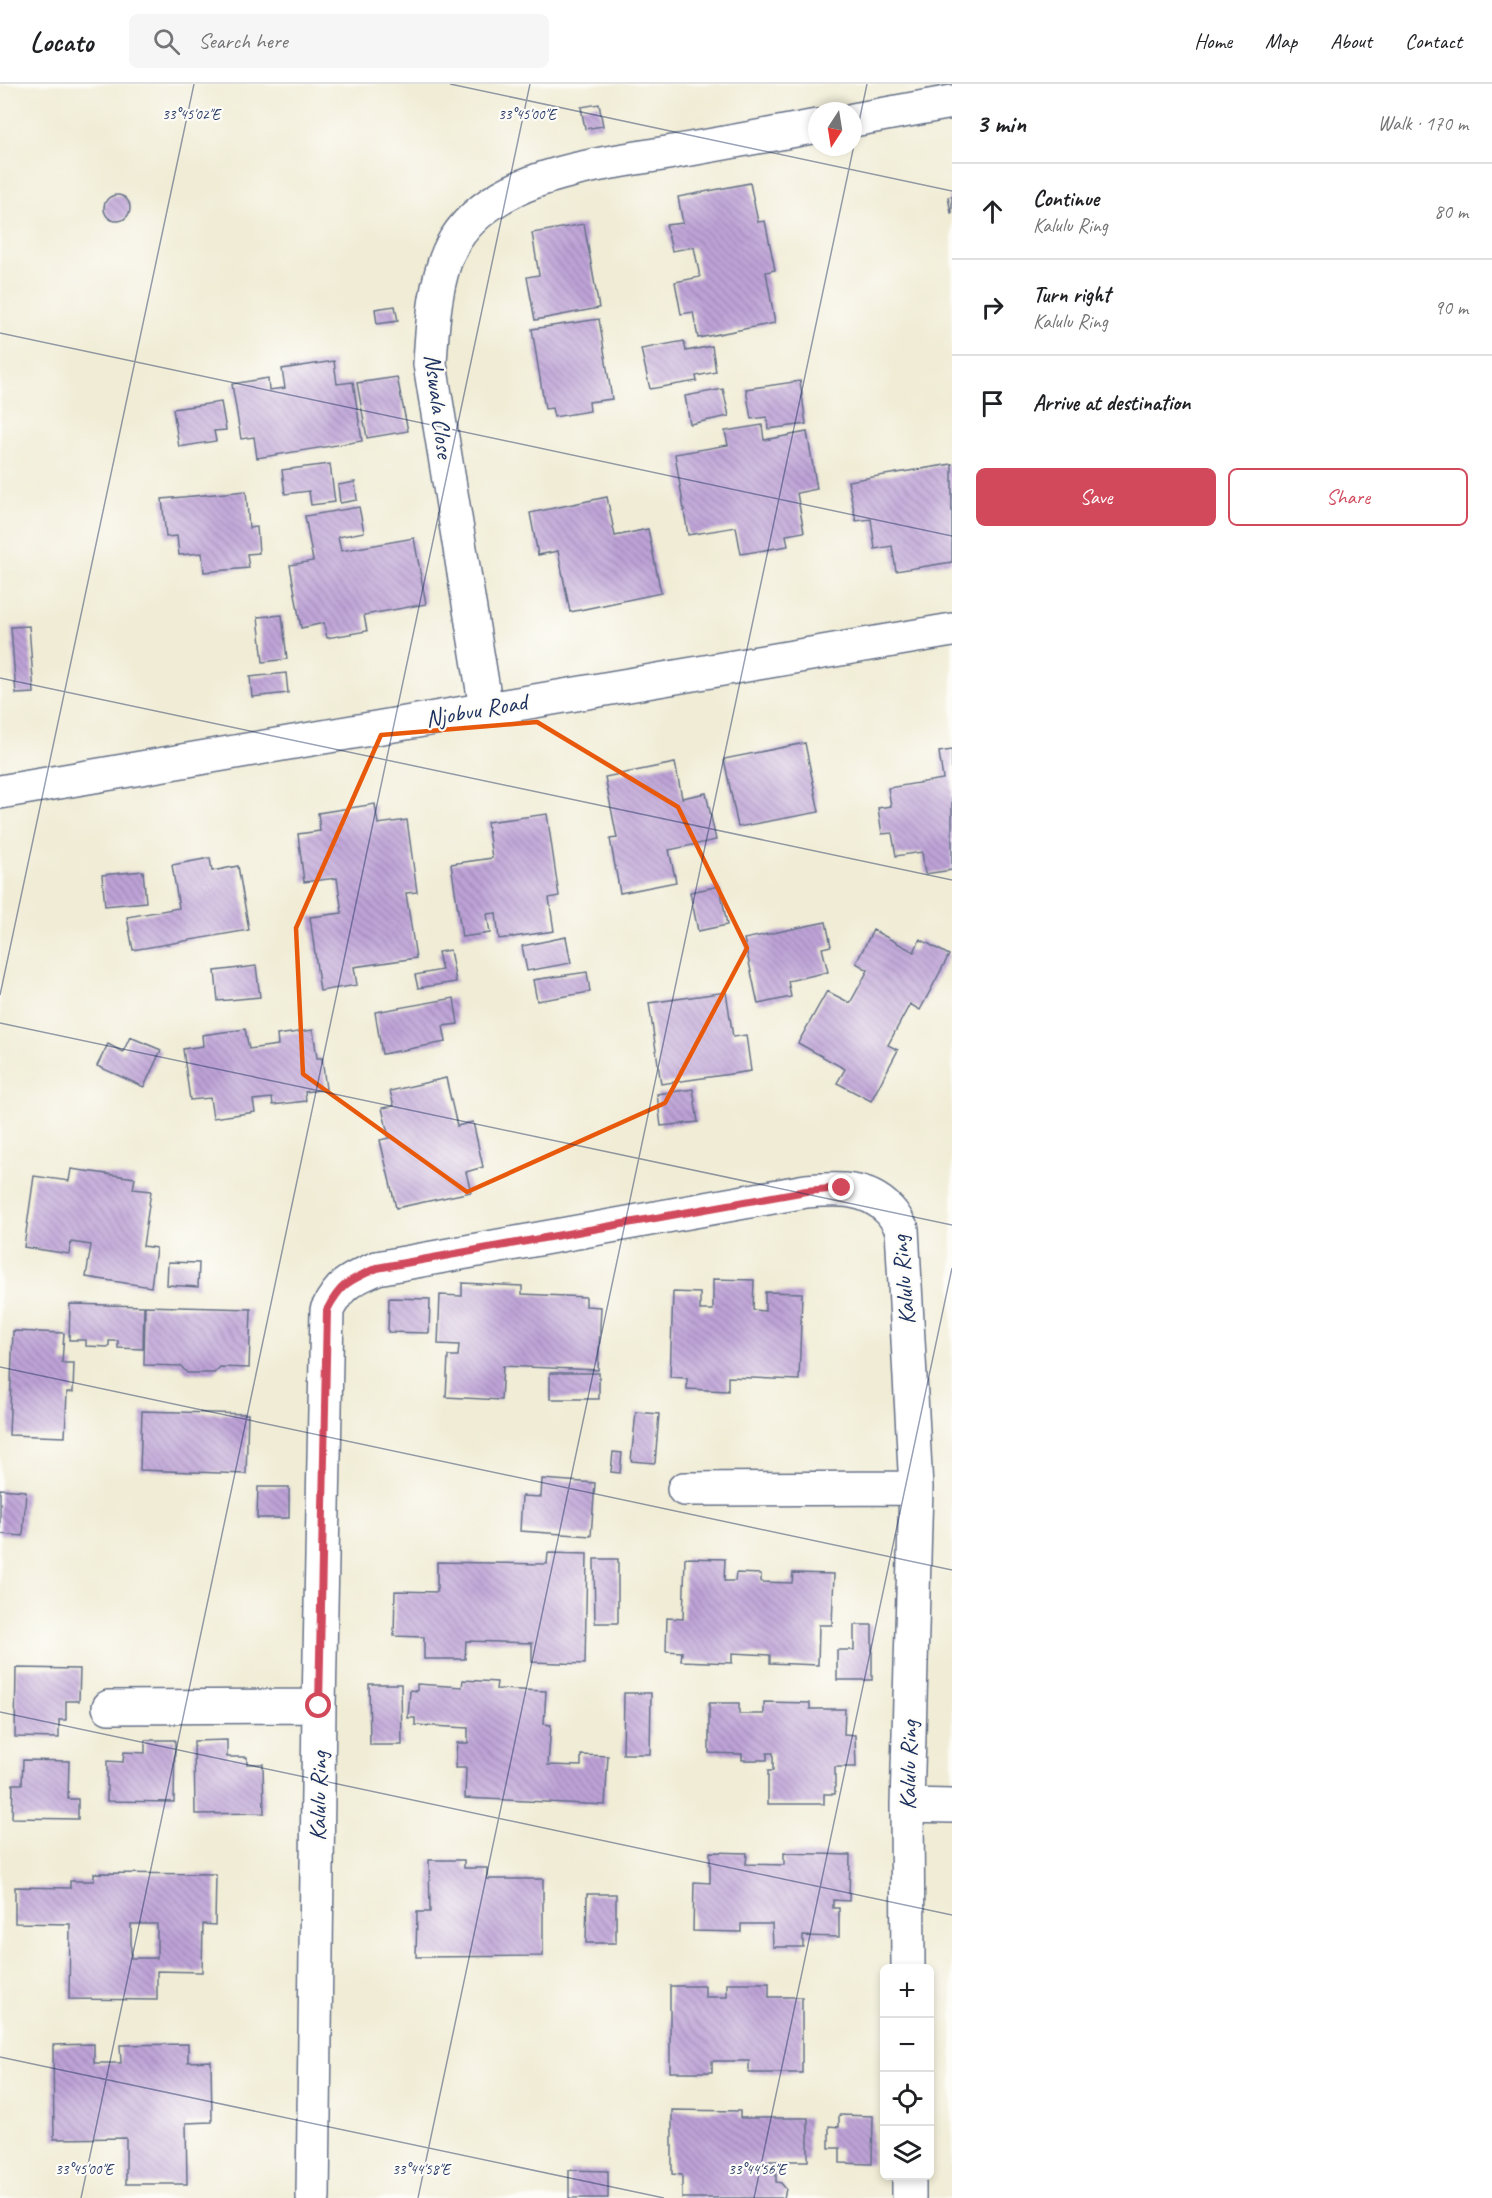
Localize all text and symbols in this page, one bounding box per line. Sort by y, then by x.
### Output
search box [129,14,549,68]
text: Locato [30,24,93,59]
icon: search [150,25,183,58]
text: Search here [198,27,288,55]
text: Home [1194,28,1232,54]
text: Map [1265,28,1297,54]
text: About [1330,28,1372,54]
text: Contact [1405,28,1462,54]
north arrow [808,102,862,156]
text: 33°45'02"E [162,105,222,124]
text: 33°45'00"E [498,105,558,124]
text: 3 min [976,107,1026,140]
text: Walk · 170 m [1378,111,1468,136]
text: Continue [1033,185,1099,213]
icon: ahead [976,195,1009,228]
text: 80 m [1434,199,1468,224]
text: Kalulu Ring [1033,213,1108,238]
text: Turn right [1033,281,1110,309]
icon: right [976,291,1009,324]
text: 90 m [1434,295,1468,320]
text: Kalulu Ring [1033,309,1108,334]
street label: Nswala Close [418,352,461,462]
icon: arrive [976,387,1009,420]
text: Arrive at destination [1033,389,1190,417]
button: Save [976,468,1216,526]
button: Share [1228,468,1468,526]
street label: Njobvu Road [423,686,533,734]
route end [828,1174,854,1200]
street label: Kalulu Ring [884,1232,922,1326]
route start [305,1692,331,1718]
street label: Kalulu Ring [892,1718,924,1810]
street label: Kalulu Ring [302,1749,334,1841]
map controls [880,1964,934,2180]
button: + [880,1964,934,2018]
button: − [880,2018,934,2072]
button: locate [880,2072,934,2126]
button: layers [880,2126,934,2180]
text: 33°45'00"E [55,2160,115,2179]
text: 33°44'58"E [392,2160,452,2179]
text: 33°44'56"E [728,2160,788,2179]

